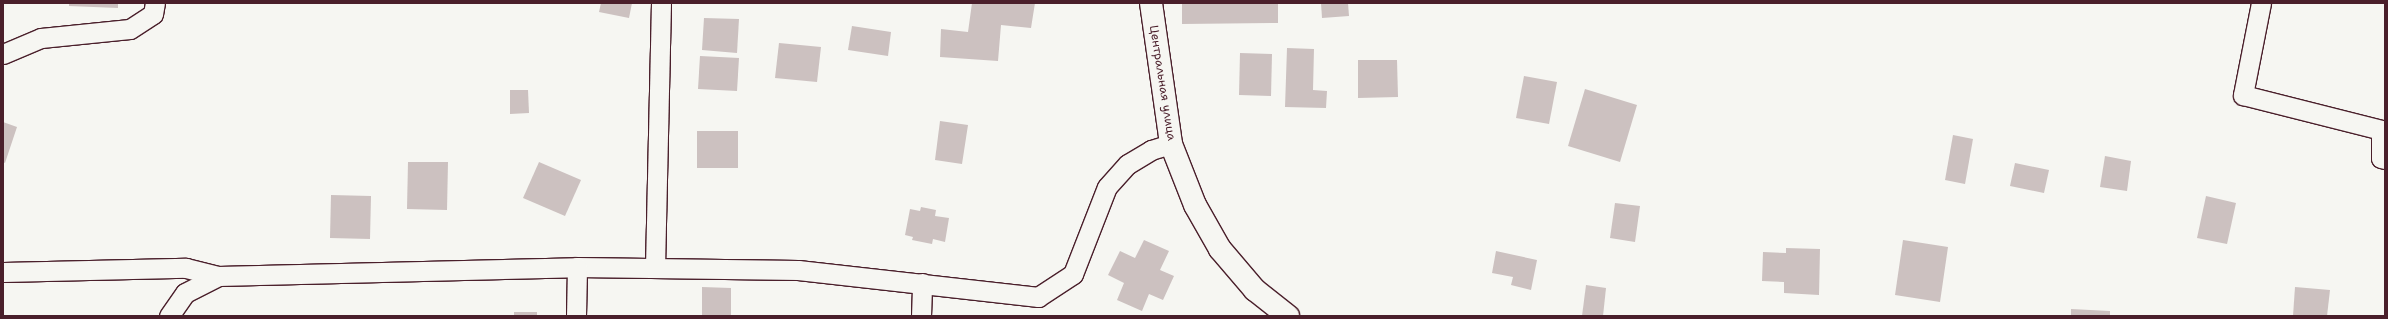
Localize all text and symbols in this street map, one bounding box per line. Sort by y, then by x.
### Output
street label: Центральная улица [1146,24,1178,142]

